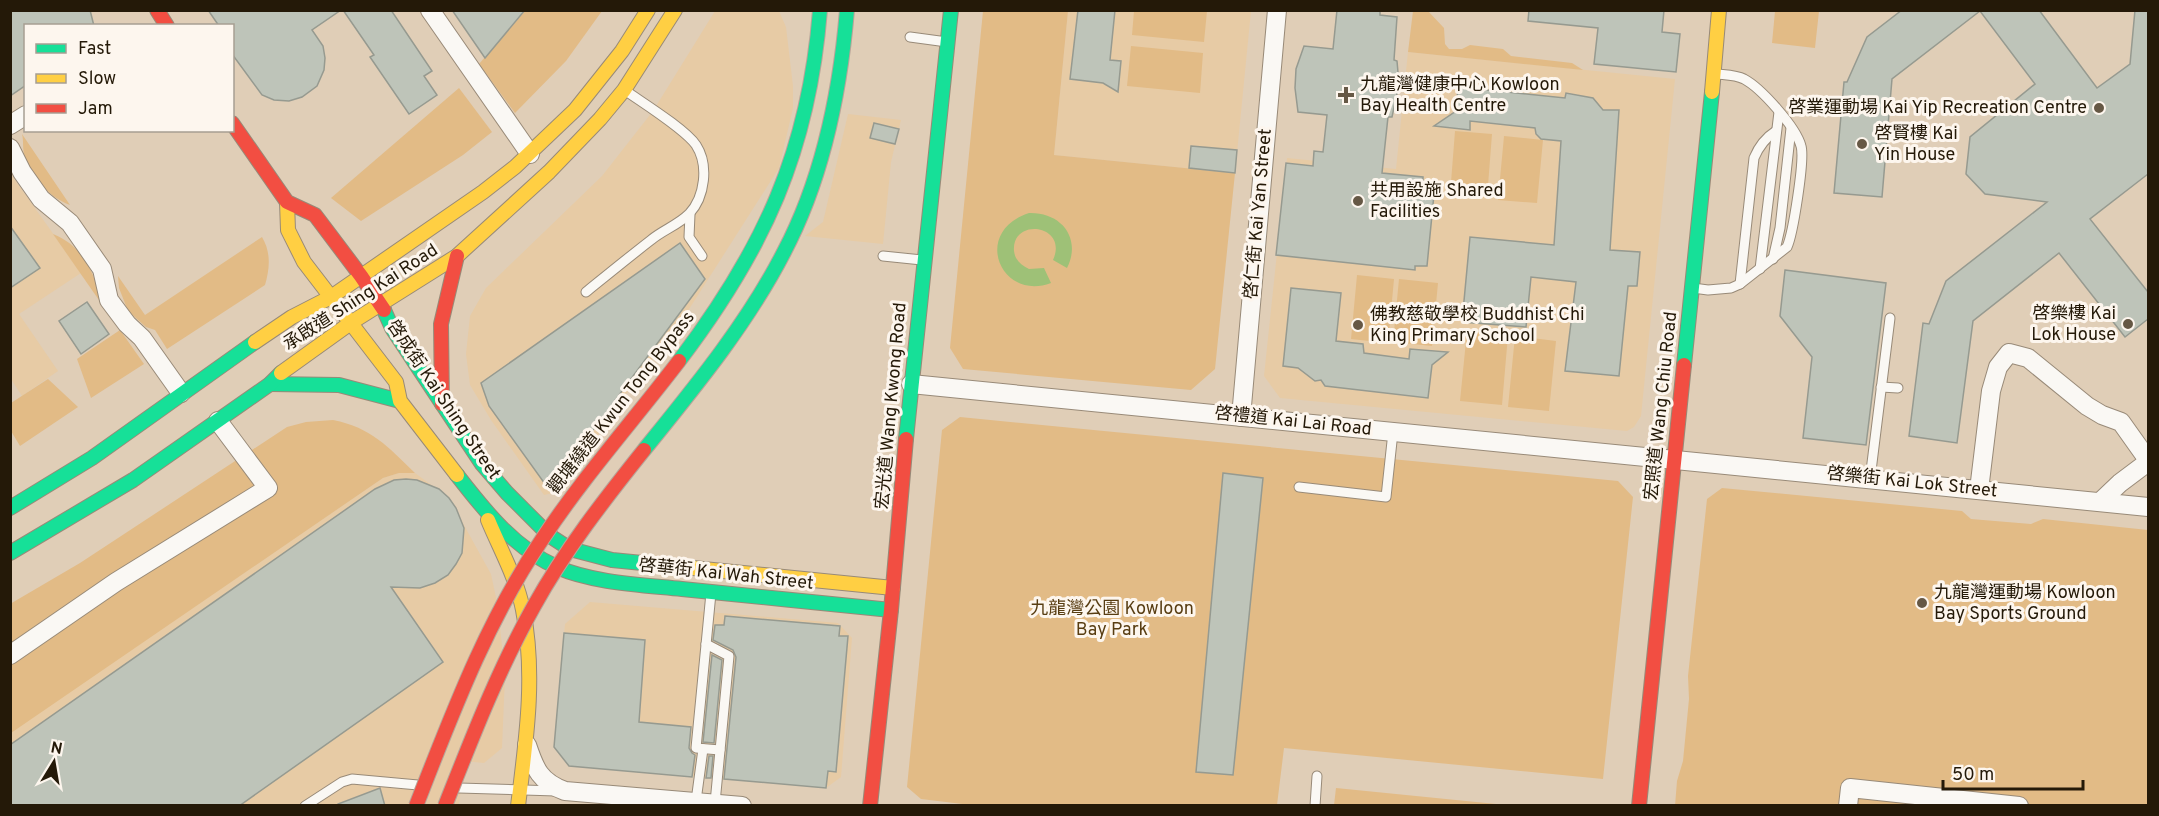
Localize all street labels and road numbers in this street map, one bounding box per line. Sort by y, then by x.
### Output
street label: 啓仁街 Kai Yan Street [1240,128,1278,300]
street label: 承啟道 Shing Kai Road [279,239,443,357]
street label: 宏光道 Wang Kwong Road [871,302,913,510]
street label: 觀塘繞道 Kwun Tong Bypass [543,307,701,499]
street label: 宏照道 Wang Chiu Road [1641,310,1683,502]
street label: 啓成街 Kai Shing Street [381,316,505,484]
street label: 啓禮道 Kai Lai Road [1213,402,1373,442]
street label: 啓樂街 Kai Lok Street [1825,463,1999,503]
street label: 啓華街 Kai Wah Street [637,554,815,596]

